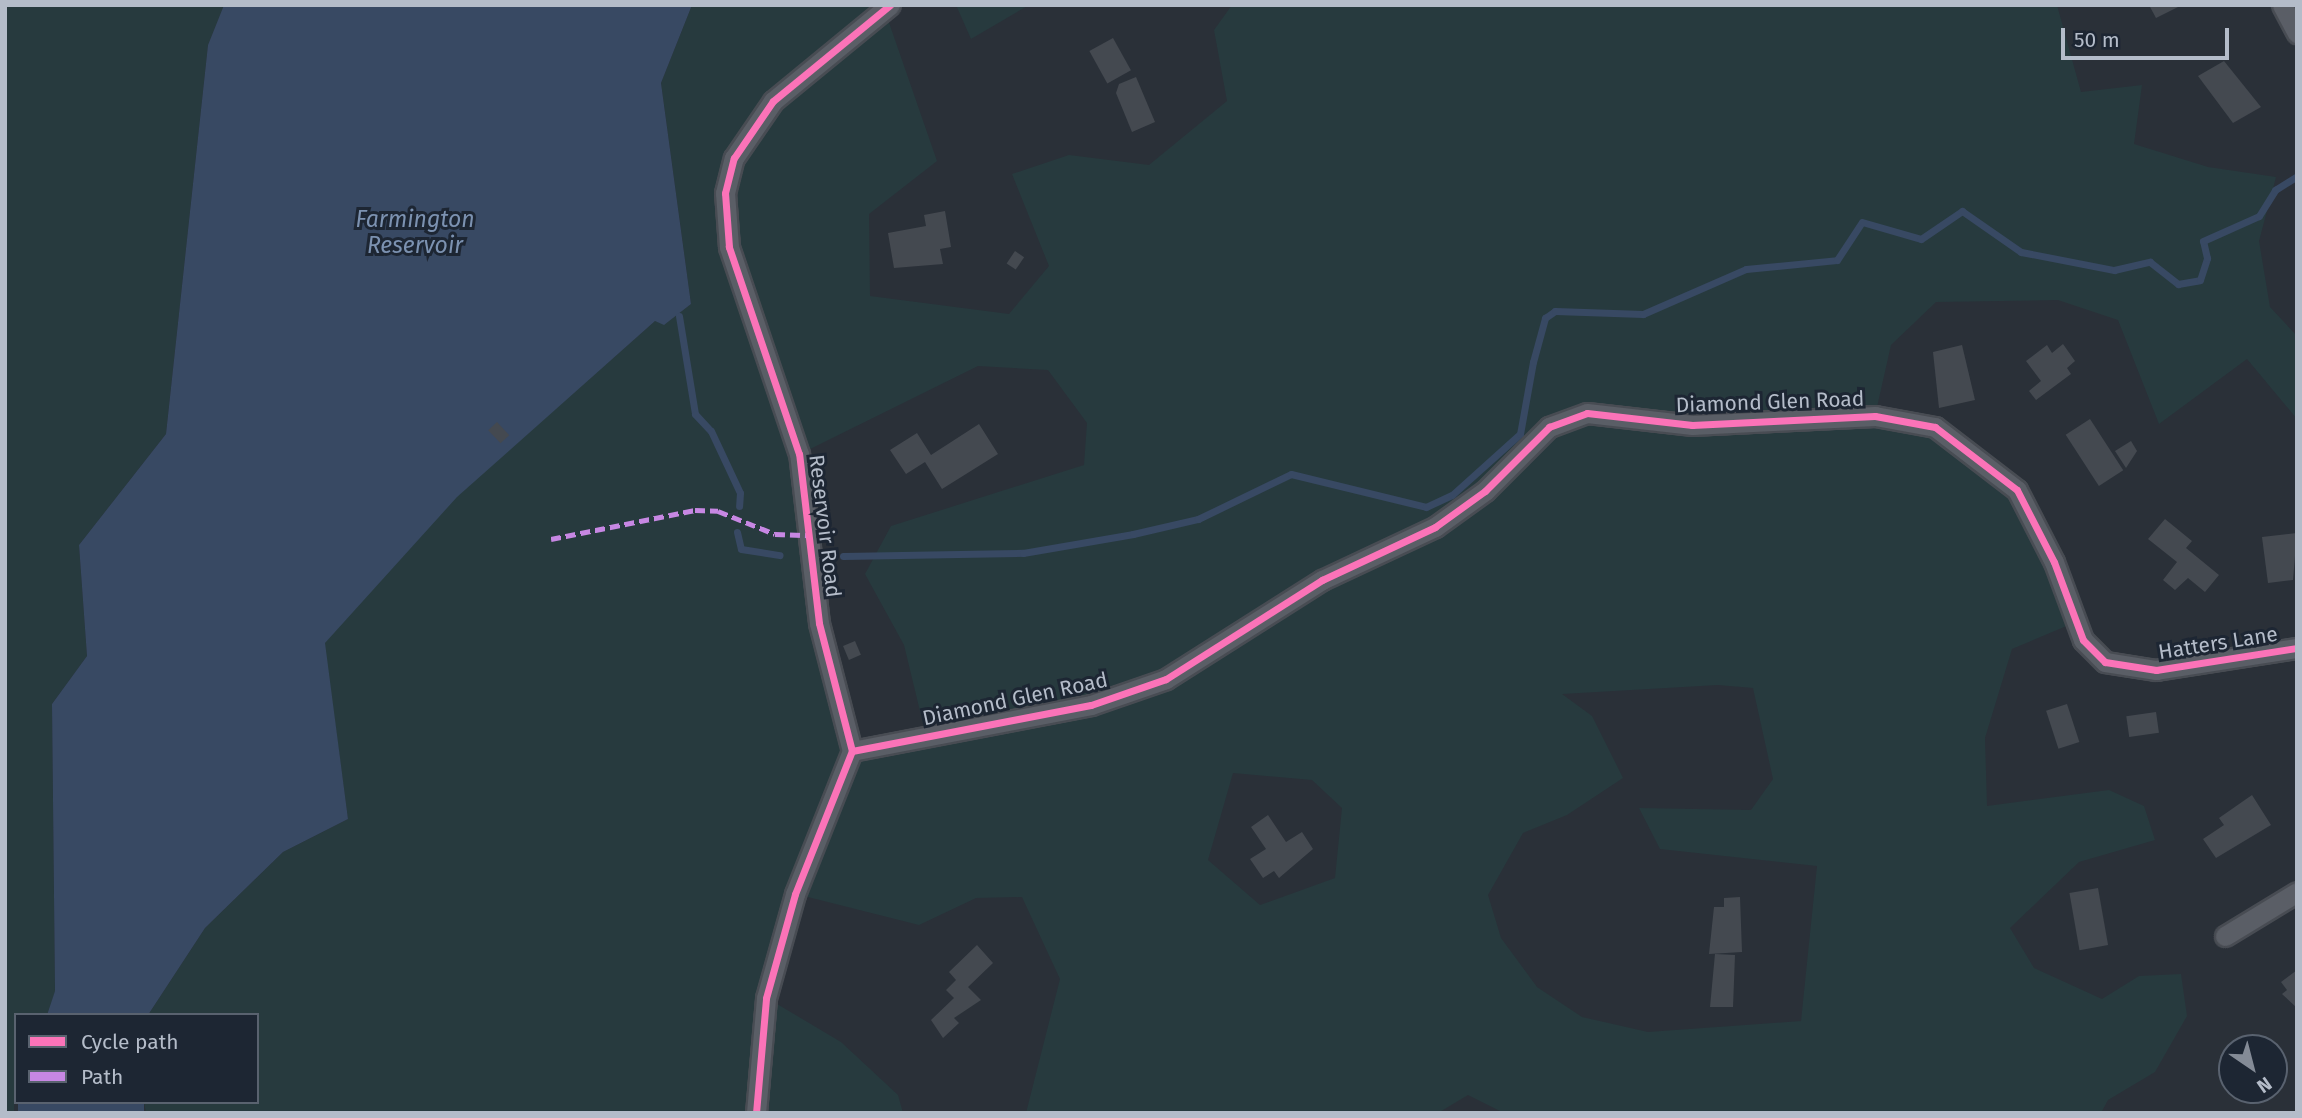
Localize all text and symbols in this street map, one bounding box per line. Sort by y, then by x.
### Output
scale bar [2064,14,2232,58]
text: 50 m [2074,27,2120,53]
water label: Farmington Reservoir [355,205,475,259]
street label: Diamond Glen Road [1675,386,1865,418]
street label: Reservoir Road [804,453,846,599]
street label: Hatters Lane [2156,621,2280,665]
street label: Diamond Glen Road [920,667,1110,731]
legend [14,1013,259,1104]
text: Cycle path [81,1029,179,1055]
north arrow [2218,1034,2288,1104]
text: Path [81,1064,123,1090]
text: N [2252,1072,2276,1098]

